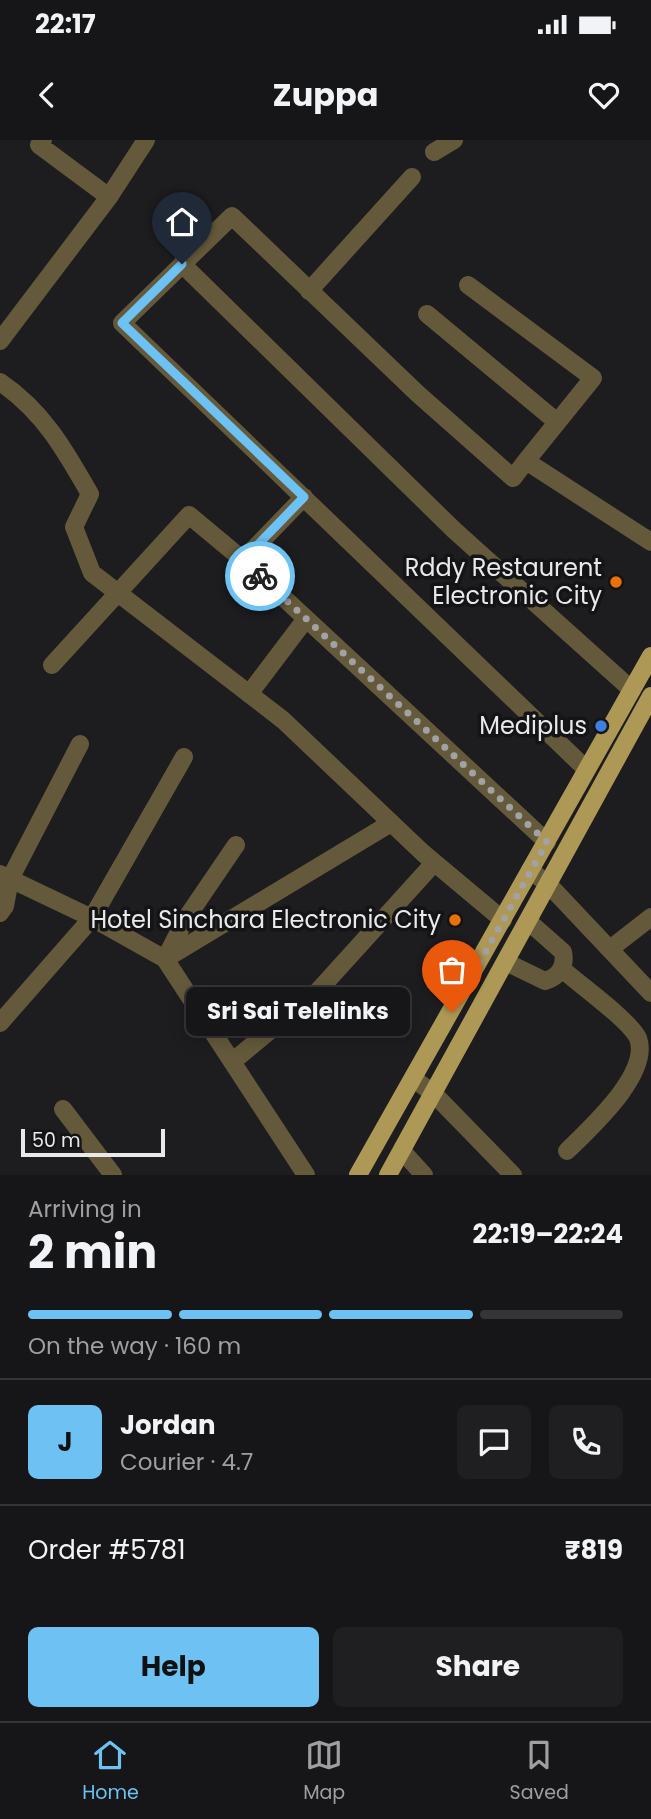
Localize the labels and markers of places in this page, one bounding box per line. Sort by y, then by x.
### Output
pin [152,192,212,264]
place label: Rddy Restaurent Electronic City [405,551,602,612]
marker: Rddy Restaurent Electronic City [608,574,624,590]
place label: Mediplus [479,709,587,742]
marker: Mediplus [593,718,609,734]
place label: Hotel Sinchara Electronic City [90,903,441,936]
marker: Hotel Sinchara Electronic City [447,912,463,928]
pin [422,940,482,1012]
callout: Sri Sai Telelinks [186,988,410,1036]

